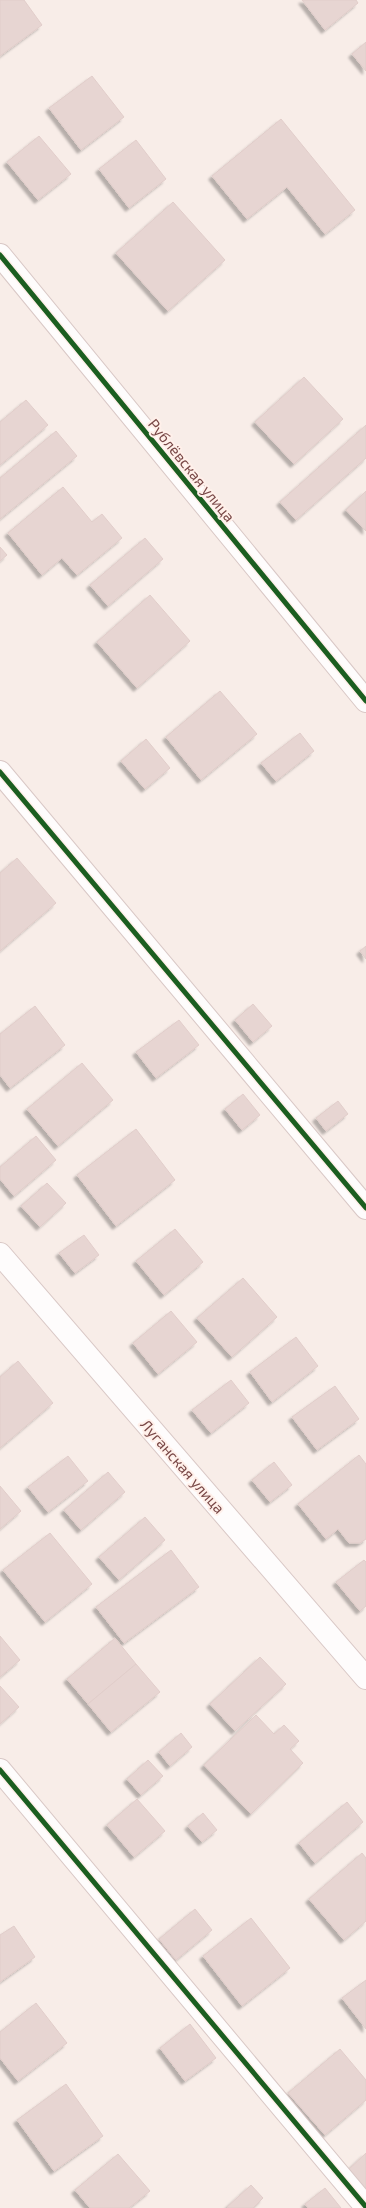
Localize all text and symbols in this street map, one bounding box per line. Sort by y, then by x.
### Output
street label: Рублёвская улица [144,415,239,526]
street label: Луганская улица [136,1415,229,1517]

